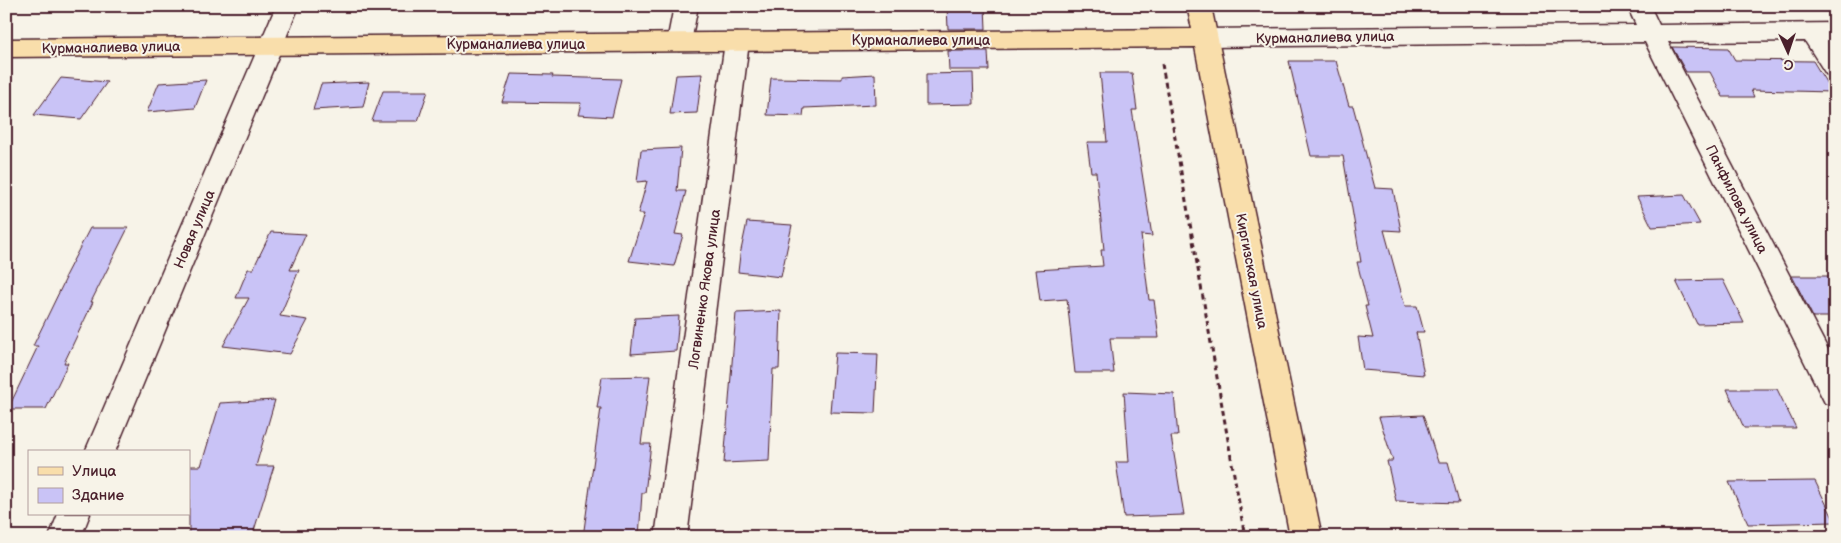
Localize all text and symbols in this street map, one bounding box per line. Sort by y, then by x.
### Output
street label: Курманалиева улица [1255,28,1395,47]
north arrow [1764,28,1814,78]
street label: Курманалиева улица [852,32,991,49]
street label: Курманалиева улица [447,36,586,53]
street label: Курманалиева улица [41,38,181,57]
text: С [1783,56,1794,73]
street label: Панфилова улица [1702,142,1772,257]
street label: Новая улица [170,187,219,271]
street label: Логвиненко Якова улица [685,207,724,371]
street label: Киргизская улица [1232,212,1271,331]
legend [28,450,190,516]
text: Улица [72,462,117,481]
text: Здание [72,486,124,505]

